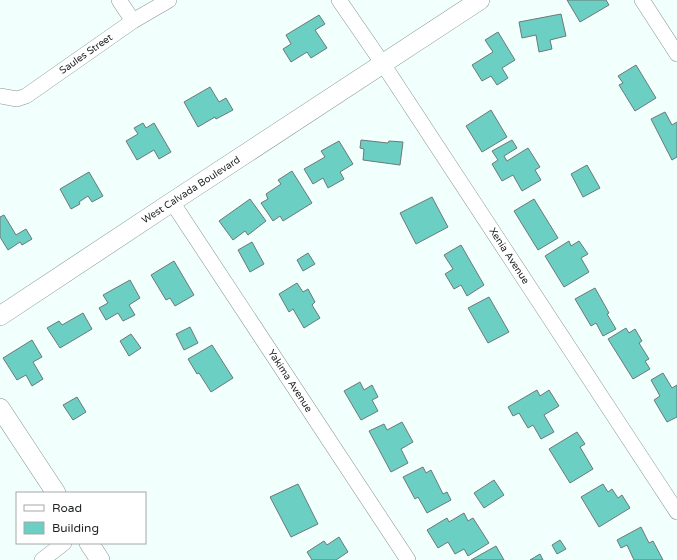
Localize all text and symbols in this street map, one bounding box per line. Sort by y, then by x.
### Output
street label: Saules Street [57,31,115,77]
street label: West Calvada Boulevard [140,154,242,226]
street label: Xenia Avenue [486,226,532,287]
street label: Yakima Avenue [265,347,315,415]
legend [16,492,146,544]
text: Road [52,501,82,515]
text: Building [52,521,99,535]

